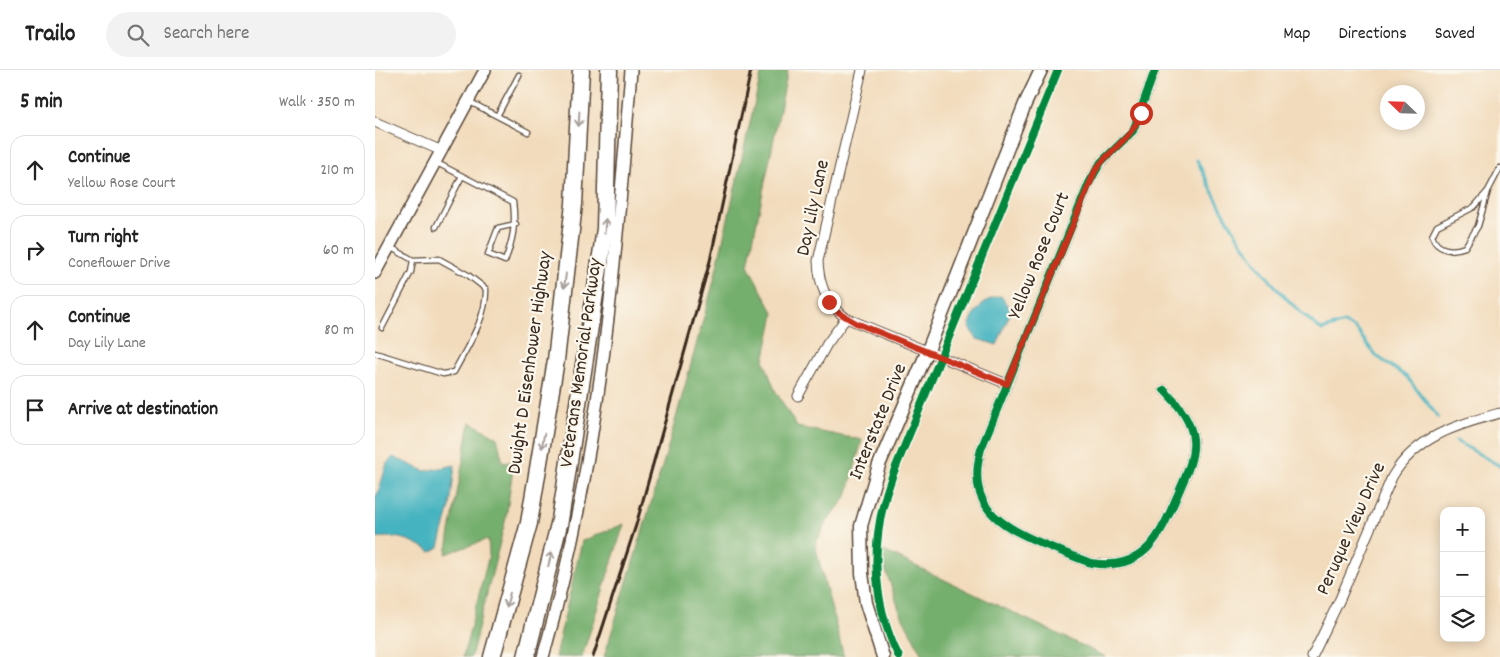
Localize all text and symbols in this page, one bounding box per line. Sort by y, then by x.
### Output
search box [106,12,456,57]
text: Trailo [25,18,76,52]
icon: search [124,21,152,49]
text: Search here [164,21,249,48]
text: Map [1283,22,1310,47]
text: Directions [1338,22,1407,47]
text: Saved [1435,22,1475,47]
north arrow [1380,85,1425,130]
text: 5 min [20,88,63,118]
text: Walk · 350 m [279,91,355,114]
route start [1130,102,1153,125]
one-way arrow [575,110,584,126]
text: Continue [68,145,130,172]
icon: ahead [21,156,49,184]
street label: Day Lily Lane [790,157,838,258]
text: 210 m [320,159,354,182]
text: Yellow Rose Court [68,172,176,195]
street label: Yellow Rose Court [1002,188,1078,324]
one-way arrow [600,218,609,234]
text: Turn right [68,225,139,252]
icon: right [21,236,49,264]
text: 60 m [323,239,354,262]
street label: Dwight D Eisenhower Highway [501,249,561,476]
text: Coneflower Drive [68,252,170,275]
street label: Veterans Memorial Parkway [553,256,611,469]
one-way arrow [560,272,570,288]
route end [818,291,841,314]
text: Continue [68,305,130,332]
icon: ahead [21,316,49,344]
text: 80 m [324,319,354,342]
text: Day Lily Lane [68,332,146,355]
street label: Interstate Drive [843,359,915,485]
icon: arrive [21,396,49,424]
text: Arrive at destination [68,397,218,424]
one-way arrow [537,433,547,449]
street label: Peruque View Drive [1310,458,1394,600]
map controls [1440,507,1485,642]
button: + [1440,507,1485,552]
one-way arrow [546,551,555,567]
button: − [1440,552,1485,597]
one-way arrow [502,591,512,607]
button: layers [1440,597,1485,642]

